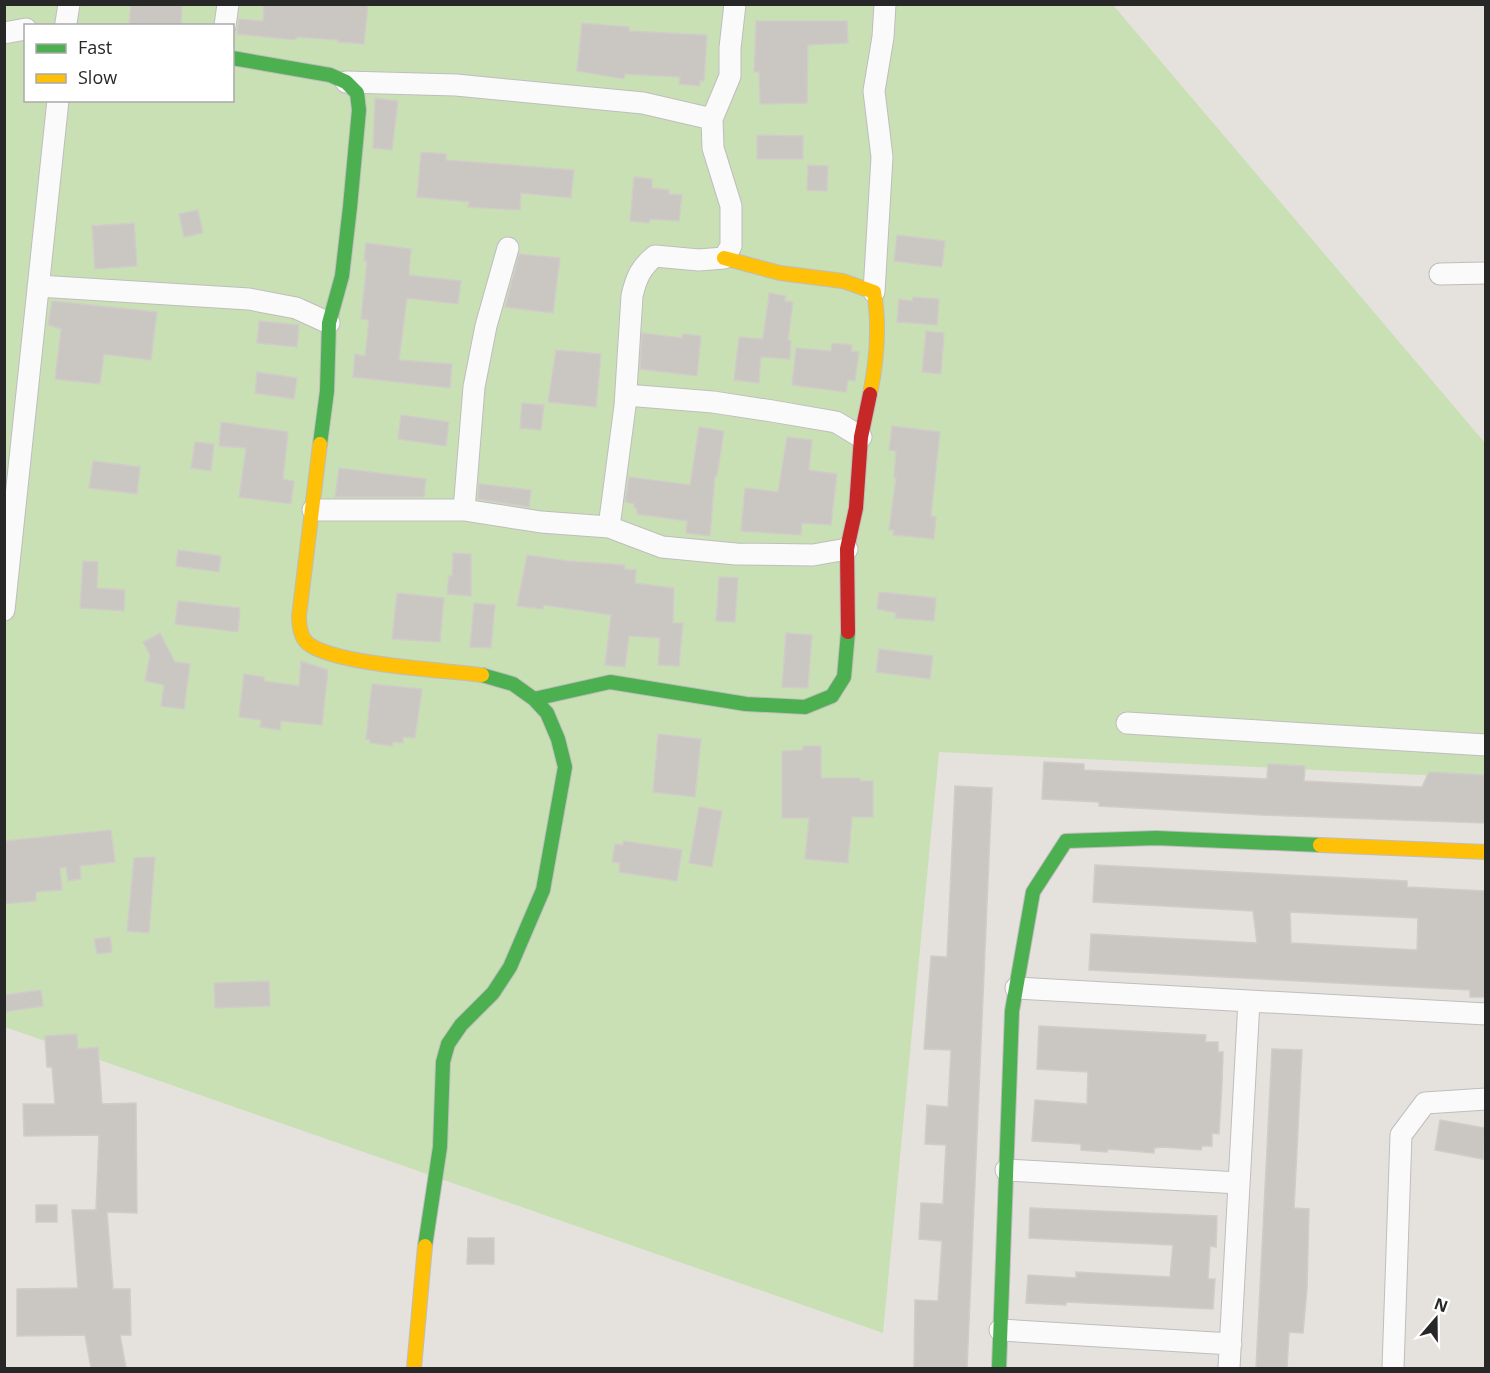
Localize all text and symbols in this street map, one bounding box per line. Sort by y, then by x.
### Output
legend [24,24,234,102]
text: Fast [78,35,112,59]
text: Slow [78,65,117,89]
north arrow [1406,1289,1466,1349]
text: N [1431,1292,1451,1317]

